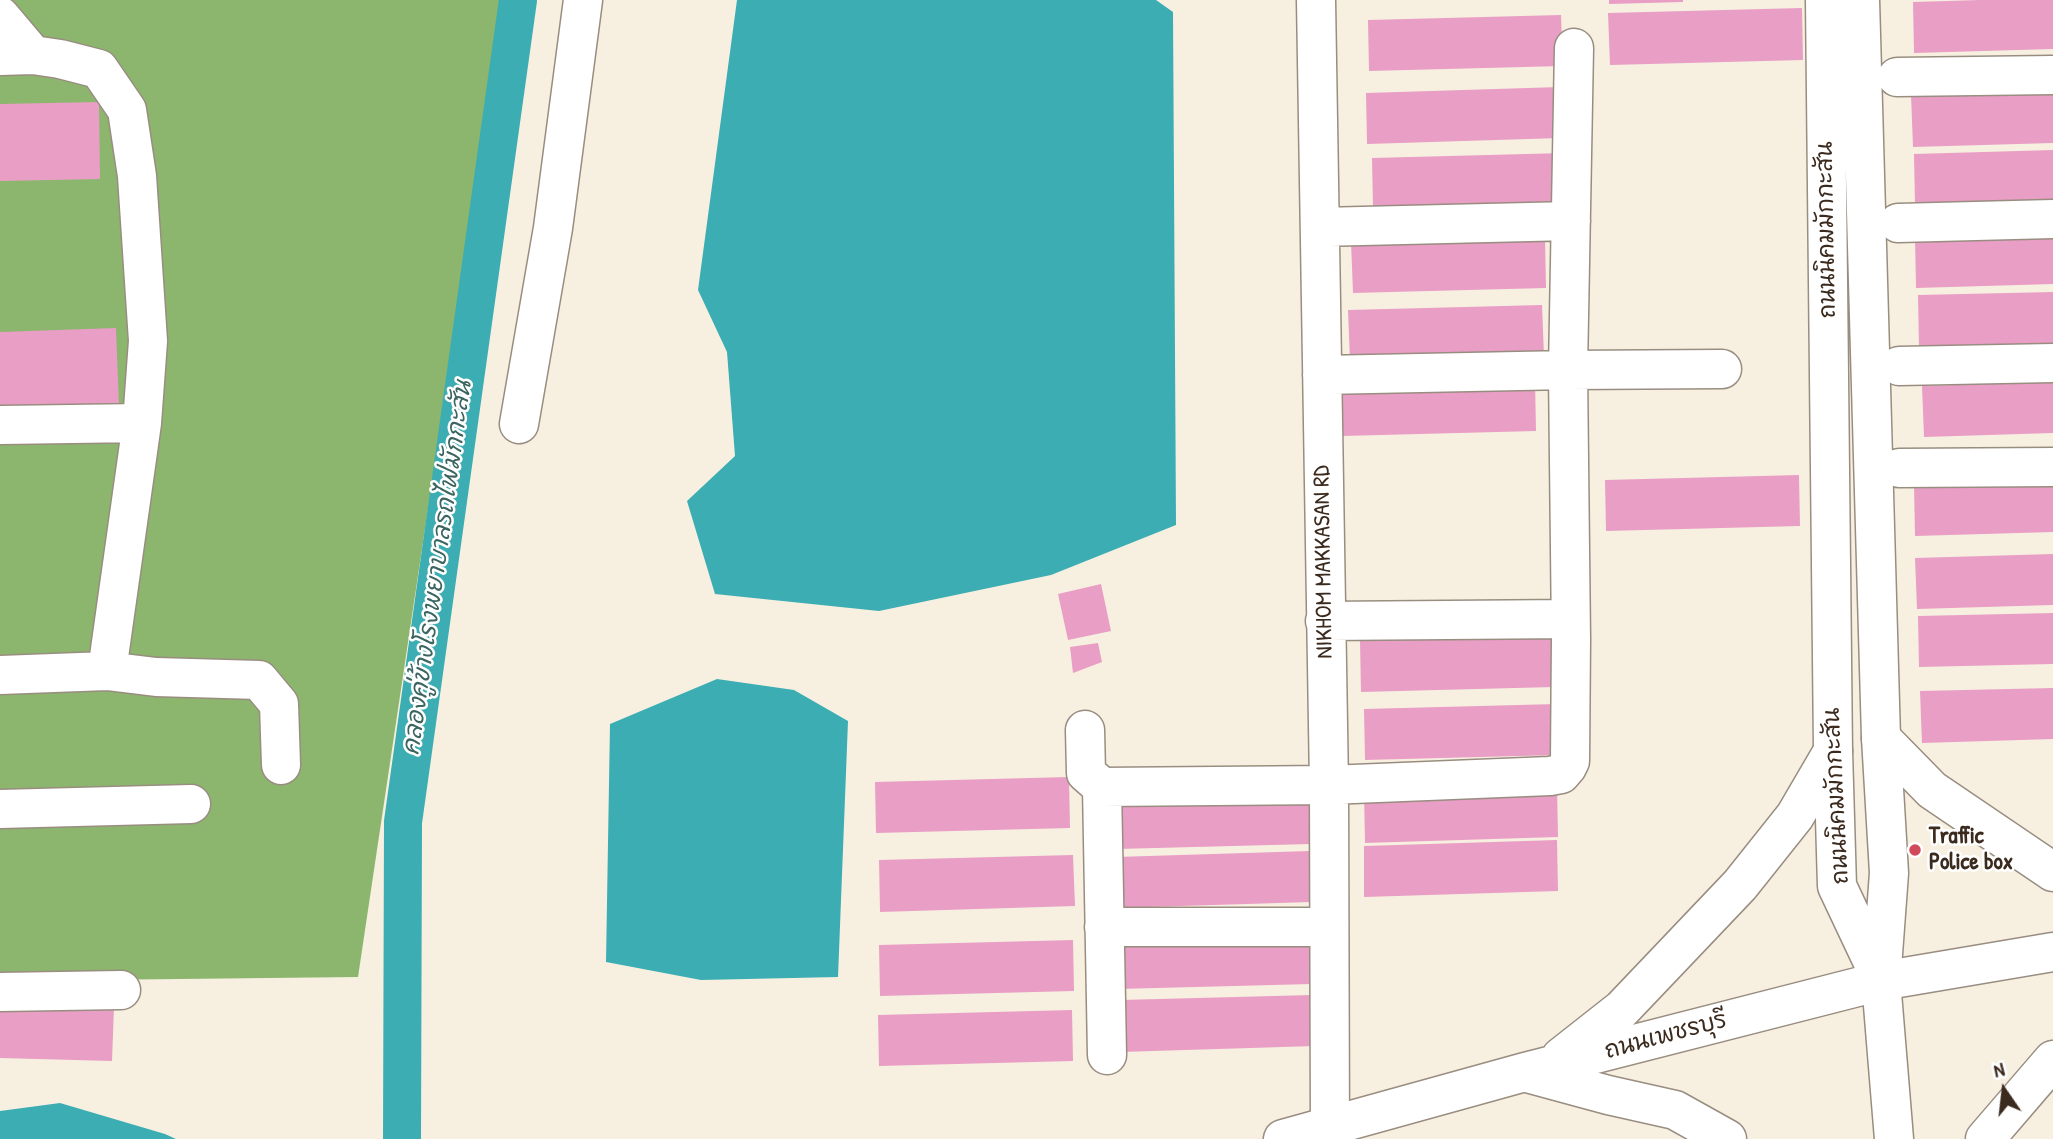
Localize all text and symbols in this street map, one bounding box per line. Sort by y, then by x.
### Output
street label: ถนนนิคมมักกะสัน [1812,141,1842,319]
water label: คลองคู่ข้างโรงพยาบาลรถไฟมักกะสัน [397,379,479,757]
street label: NIKHOM MAKKASAN RD [1309,465,1339,659]
street label: ถนนนิคมมักกะสัน [1819,707,1855,885]
place label: Traffic Police box [1929,823,2013,877]
marker: Traffic Police box [1907,842,1923,858]
street label: ถนนเพชรบุรี [1602,1006,1730,1066]
north arrow [1969,1055,2039,1125]
text: N [1991,1056,2007,1083]

